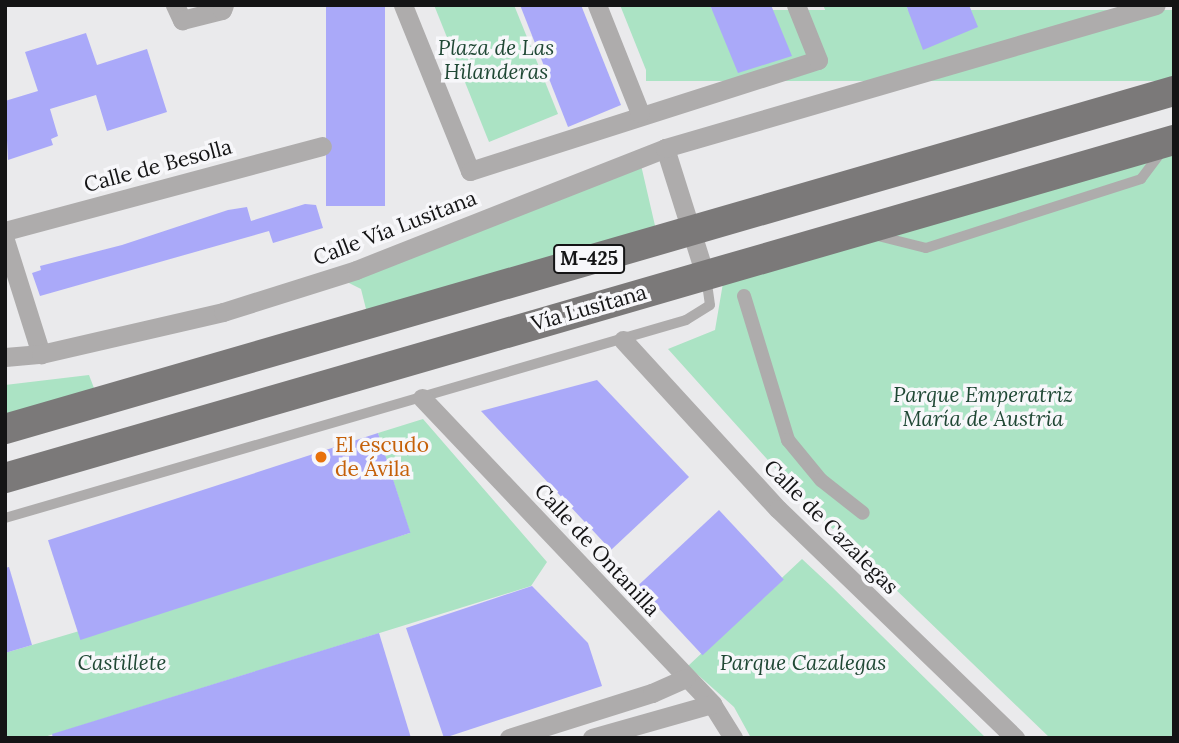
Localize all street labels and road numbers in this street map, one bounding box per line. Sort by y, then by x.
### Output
street label: Calle de Besolla [81,134,235,198]
street label: Calle Vía Lusitana [310,185,480,271]
road number: M-425 [552,244,626,274]
street label: Vía Lusitana [528,280,650,336]
street label: Calle de Cazalegas [759,455,903,599]
street label: Calle de Ontanilla [529,478,665,622]

